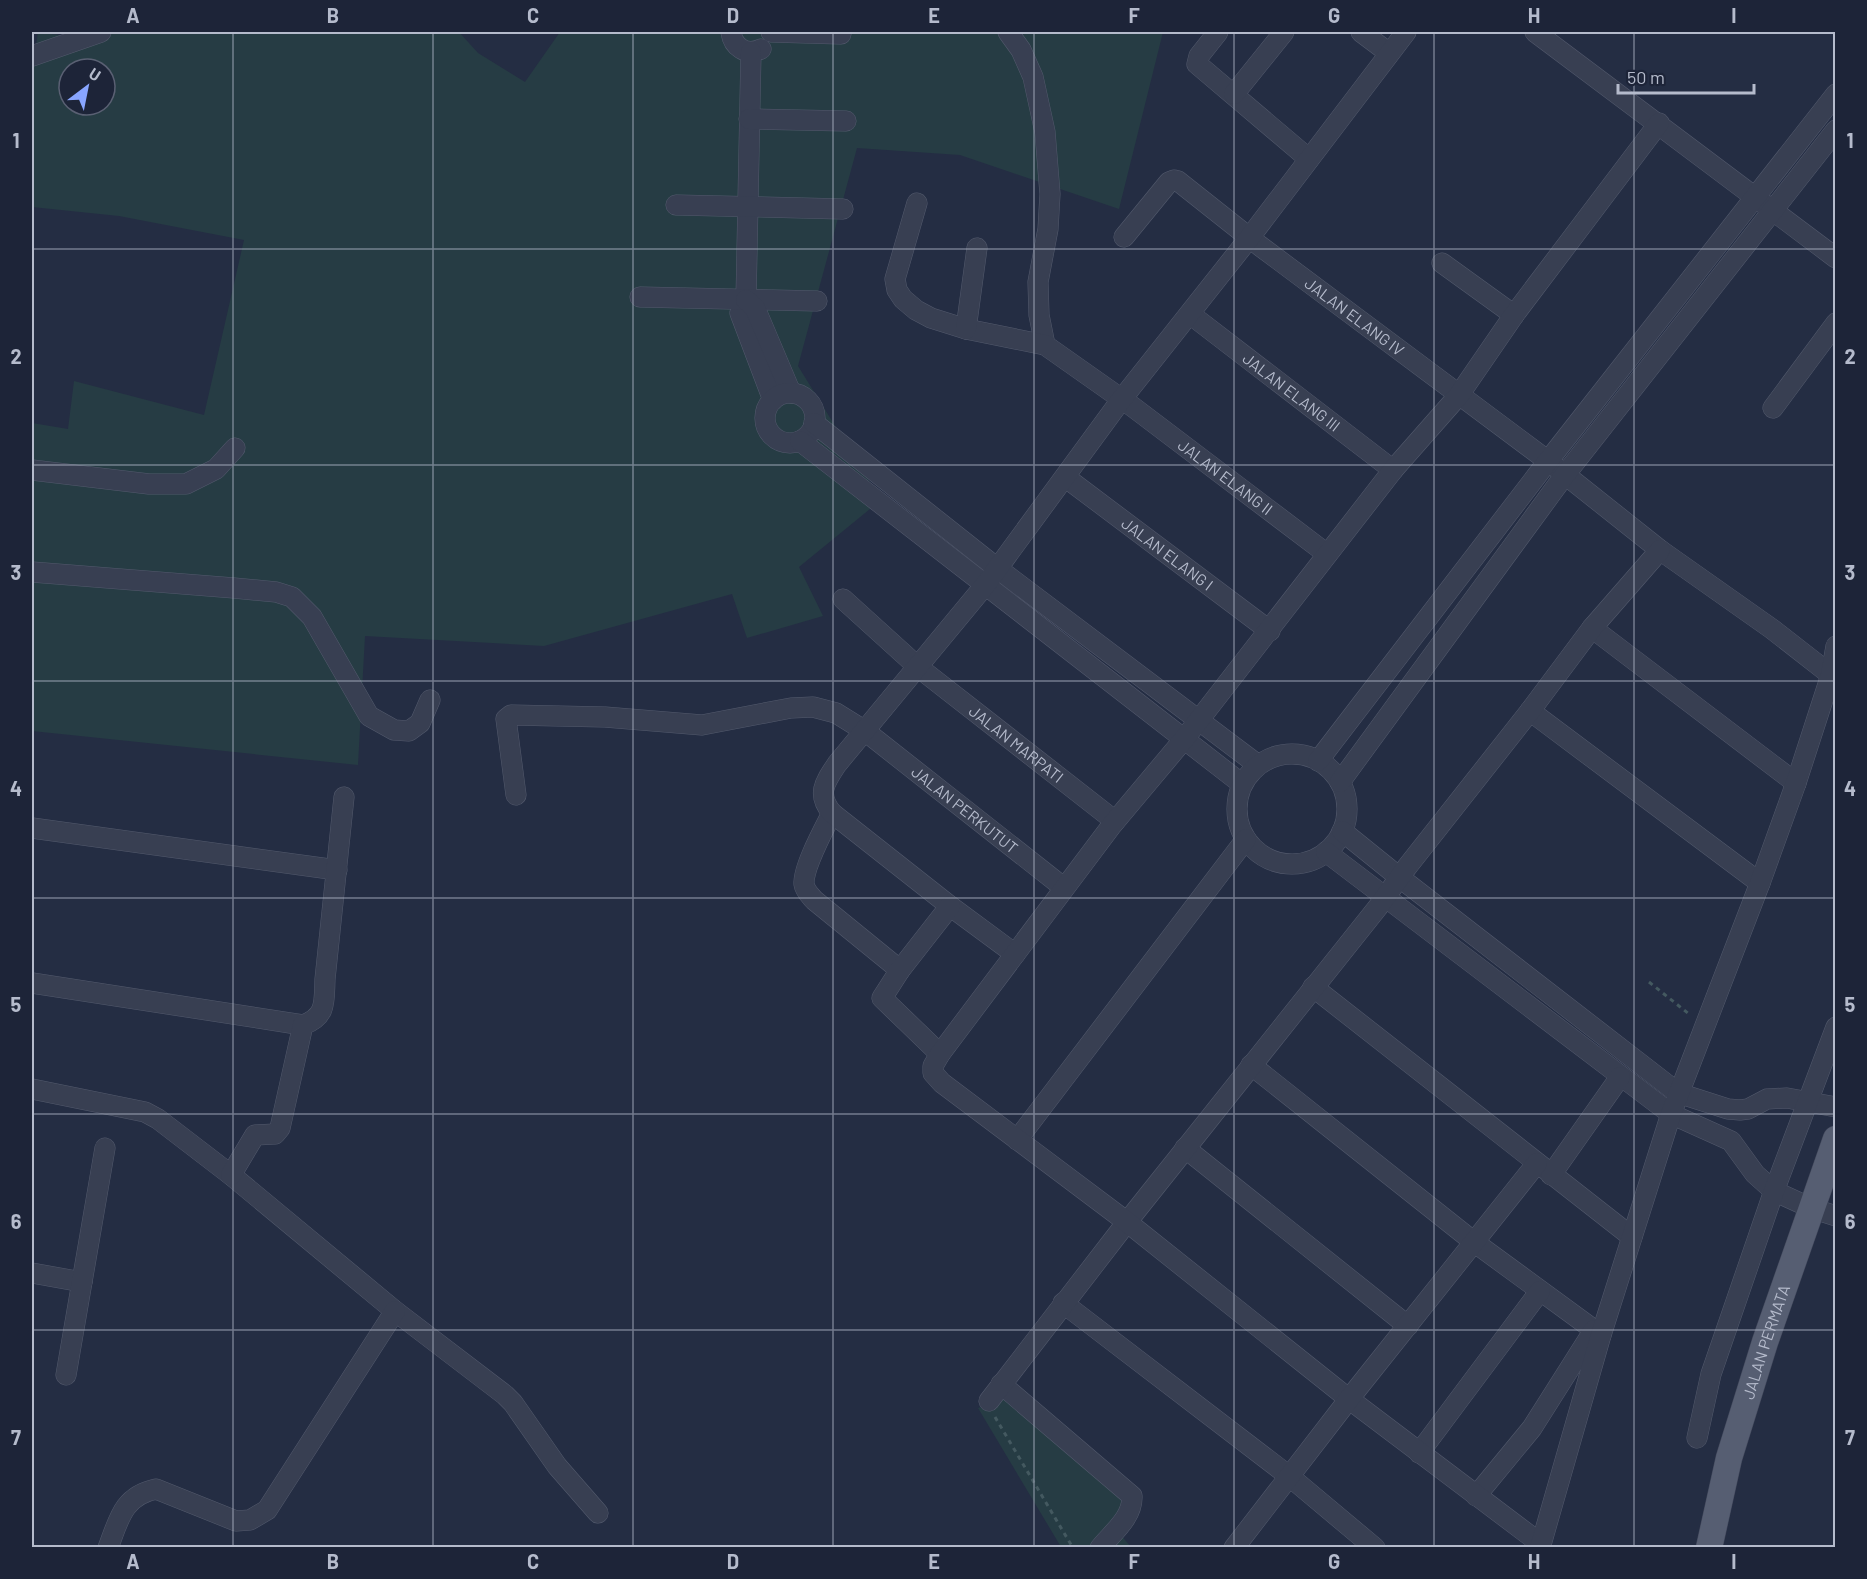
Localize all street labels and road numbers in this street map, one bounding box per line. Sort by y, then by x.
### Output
street label: JALAN ELANG IV [1301,273,1408,359]
street label: JALAN ELANG III [1239,348,1344,435]
street label: JALAN ELANG II [1175,435,1277,519]
street label: JALAN ELANG I [1118,513,1217,594]
street label: JALAN MARPATI [966,701,1068,786]
street label: JALAN PERKUTUT [908,762,1022,857]
street label: JALAN PERMATA [1738,1282,1793,1401]

